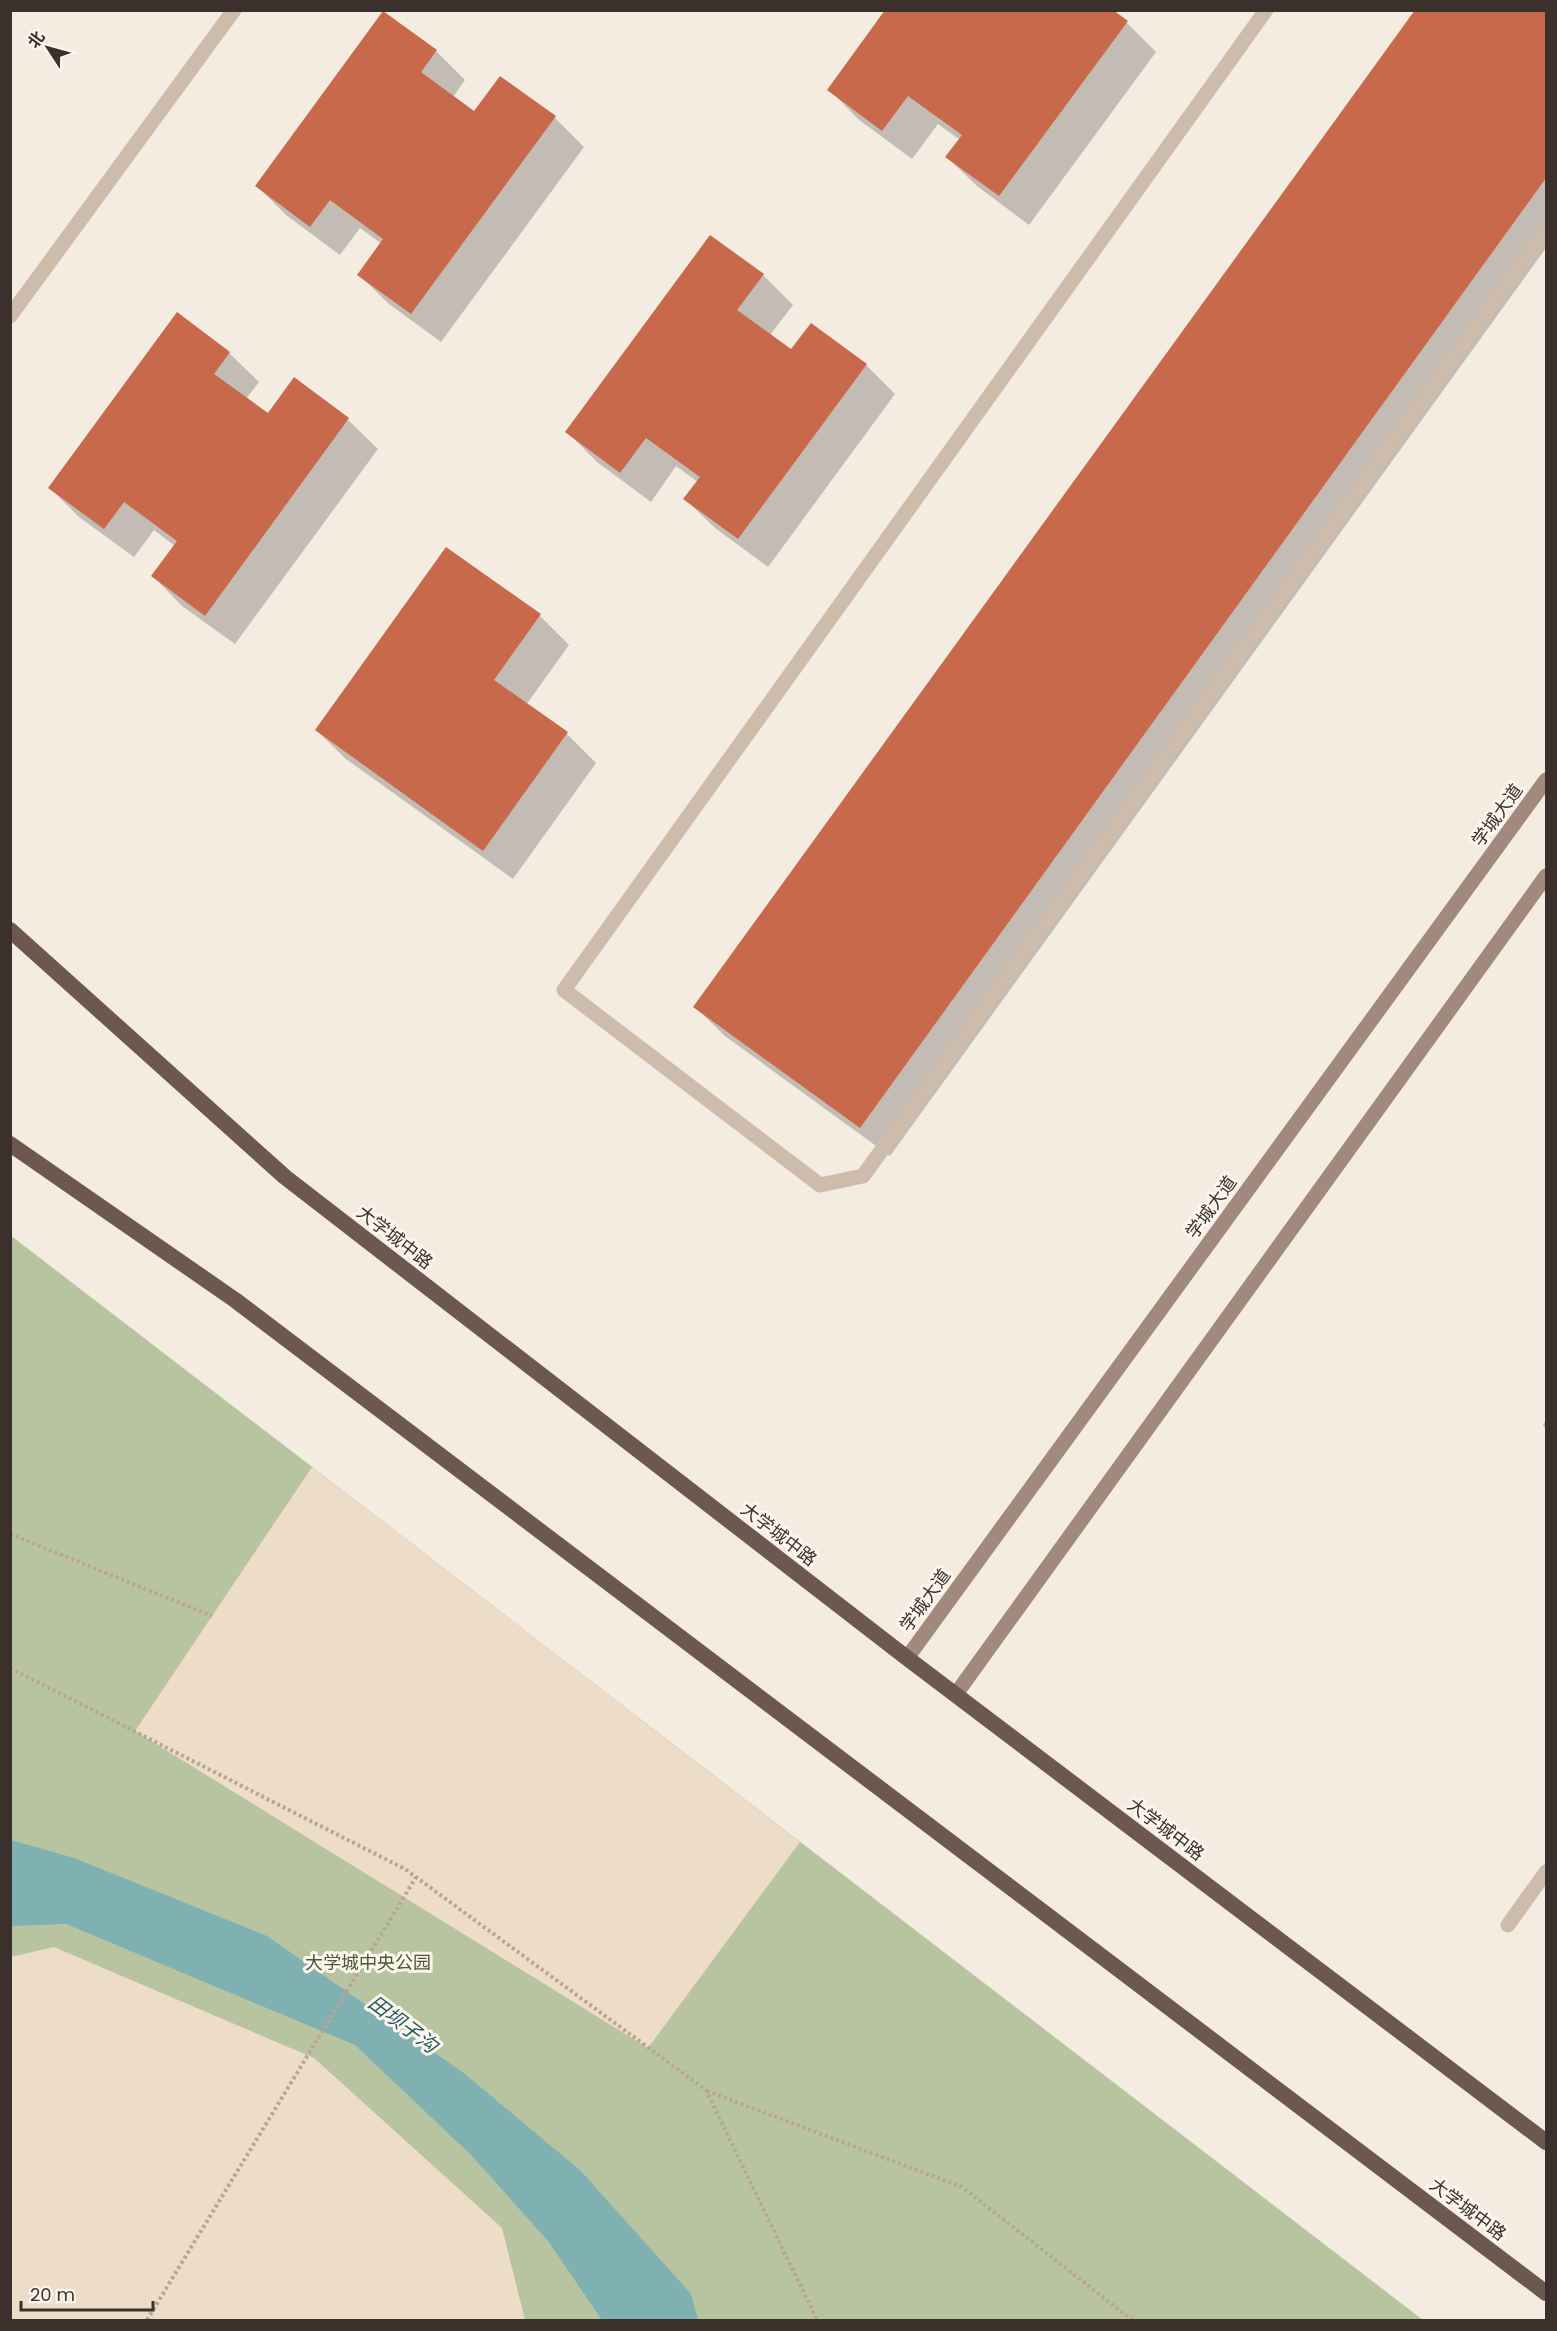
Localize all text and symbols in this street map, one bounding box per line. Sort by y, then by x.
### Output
north arrow [18,18,78,78]
text: 北 [22,26,50,53]
street label: 学城大道 [1466,779,1528,851]
street label: 学城大道 [1180,1171,1242,1243]
street label: 大学城中路 [352,1199,438,1275]
street label: 大学城中路 [736,1496,822,1572]
street label: 学城大道 [894,1564,956,1636]
street label: 大学城中路 [1123,1792,1209,1866]
park label: 大学城中央公园 [305,1950,431,1975]
water label: 田坝子沟 [363,1989,445,2060]
street label: 大学城中路 [1425,2172,1511,2246]
scale bar [21,2274,153,2312]
text: 20 m [30,2282,75,2307]

